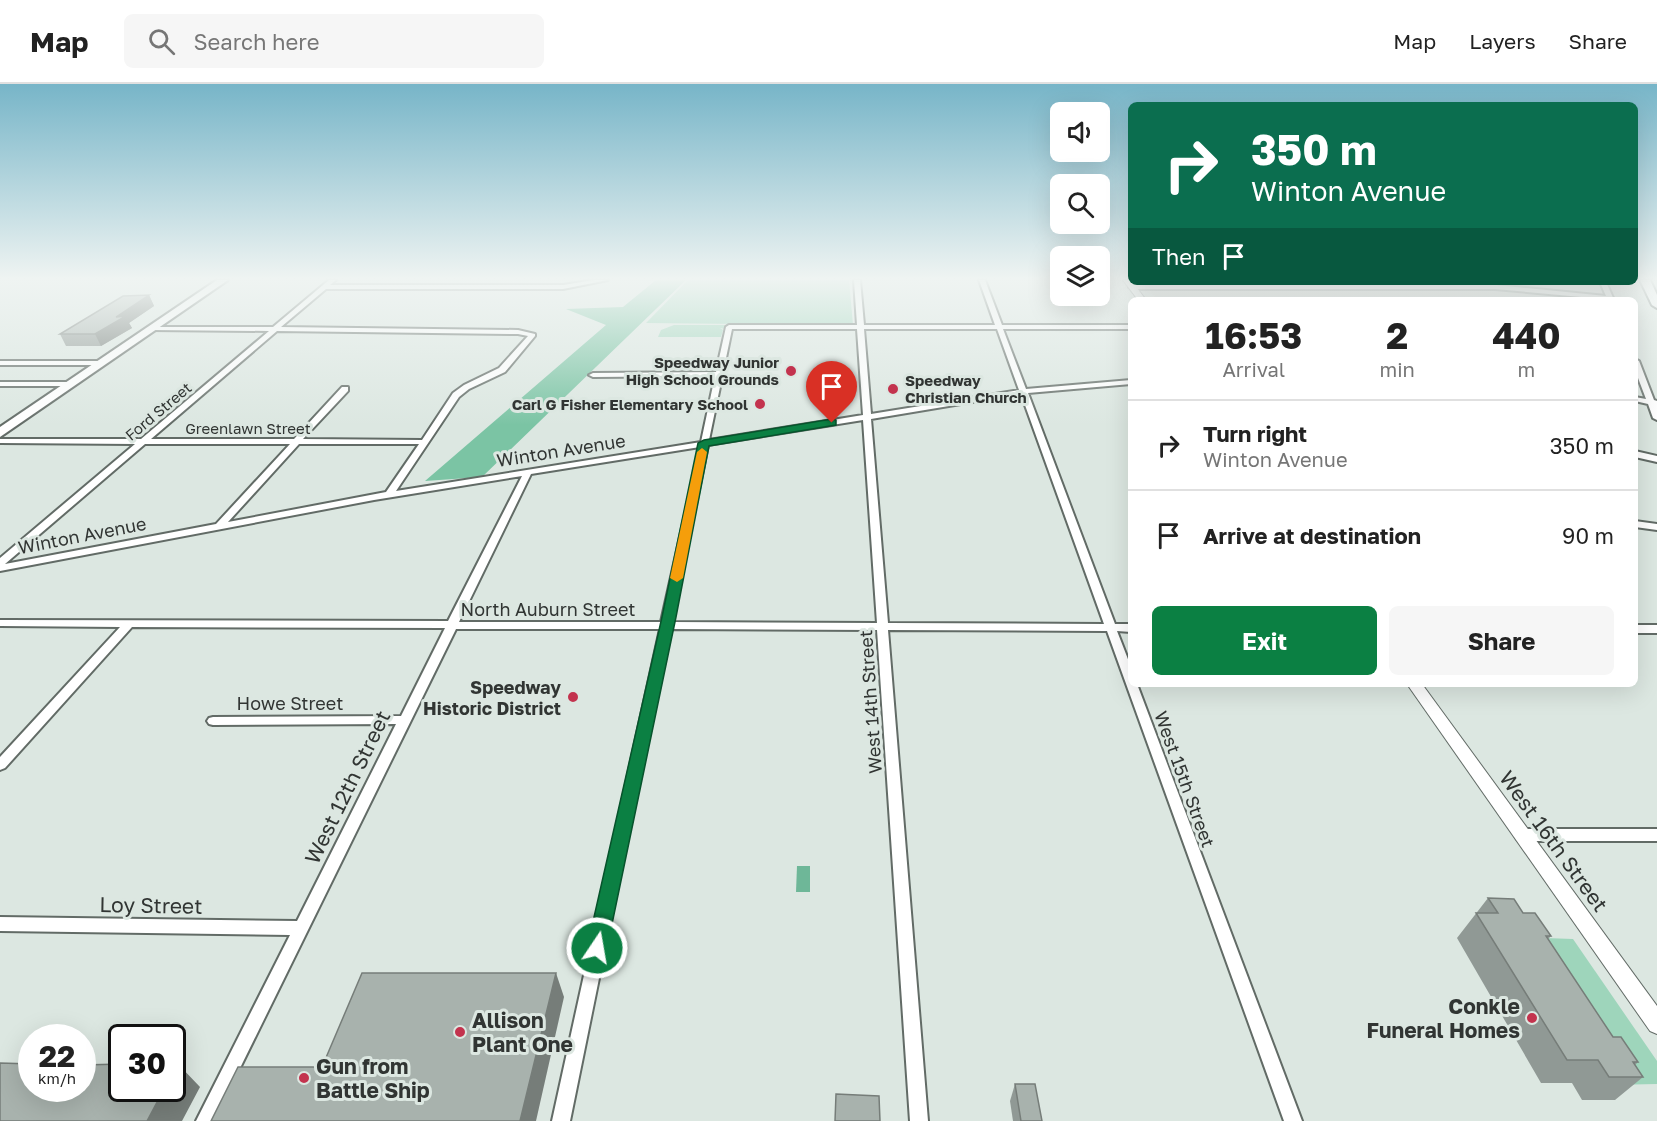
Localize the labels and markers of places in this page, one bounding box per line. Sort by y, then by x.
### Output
place label: Speedway Junior High School Grounds [626,353,779,388]
pin [806,361,857,423]
marker: Speedway Junior High School Grounds [784,364,798,378]
place label: Speedway Christian Church [905,371,1027,406]
marker: Speedway Christian Church [886,382,900,396]
place label: Carl G Fisher Elementary School [512,395,748,413]
marker: Carl G Fisher Elementary School [753,397,767,411]
place label: Speedway Historic District [423,676,561,719]
marker: Speedway Historic District [566,690,580,704]
place label: Conkle Funeral Homes [1366,993,1520,1043]
place label: Allison Plant One [472,1007,573,1057]
marker: Conkle Funeral Homes [1525,1011,1539,1025]
marker: Allison Plant One [453,1025,467,1039]
place label: Gun from Battle Ship [316,1053,430,1103]
marker: Gun from Battle Ship [297,1071,311,1085]

